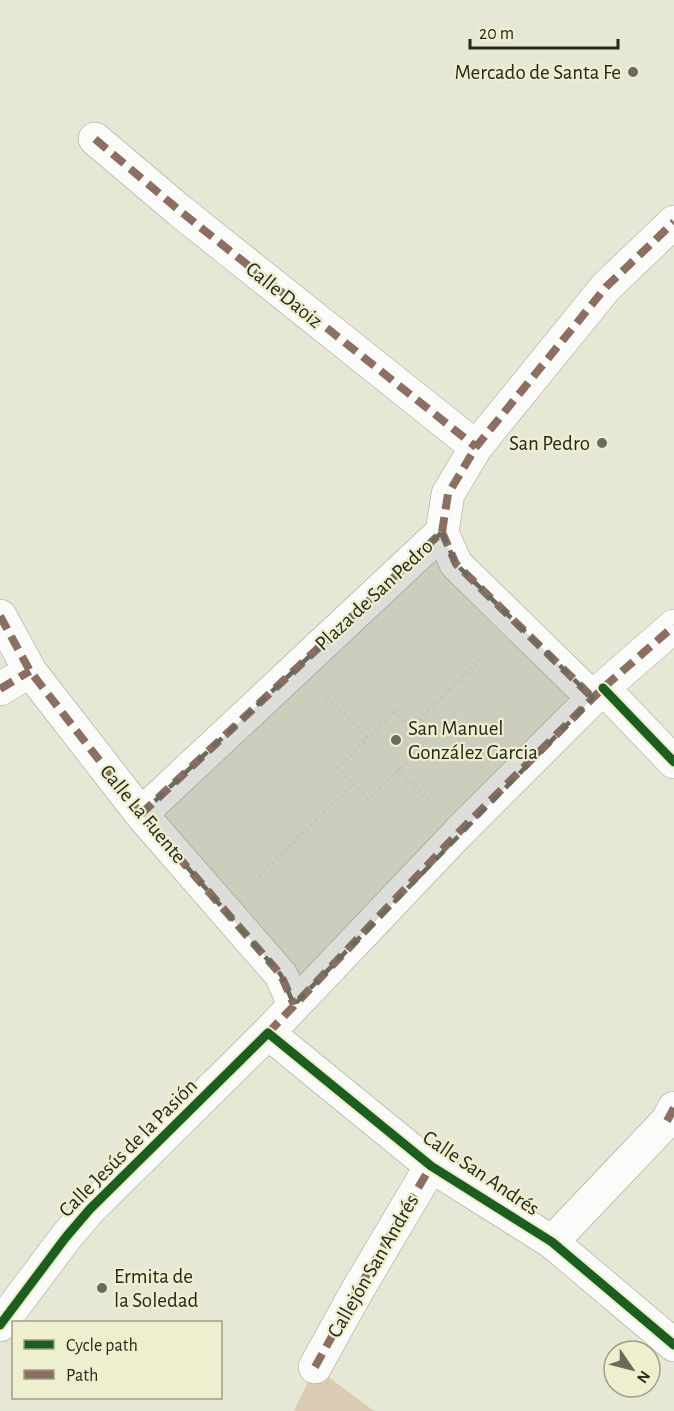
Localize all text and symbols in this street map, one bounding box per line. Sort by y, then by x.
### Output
scale bar [470,12,618,50]
text: 20 m [479,25,514,43]
place label: Mercado de Santa Fe [454,62,621,83]
marker: Mercado de Santa Fe [626,65,640,79]
street label: Calle Daoiz [242,258,326,332]
place label: San Pedro [509,433,590,454]
marker: San Pedro [595,436,609,450]
street label: Plaza de San Pedro [311,535,437,655]
place label: San Manuel González Garcia [408,718,538,763]
marker: San Manuel González Garcia [389,733,403,747]
street label: Calle La Fuente [96,761,190,867]
street label: Calle Jesús de la Pasión [55,1075,201,1221]
street label: Calle San Andrés [419,1126,543,1220]
street label: Callejón San Andrés [323,1191,423,1341]
place label: Ermita de la Soledad [114,1266,199,1311]
marker: Ermita de la Soledad [95,1281,109,1295]
legend [12,1321,222,1399]
text: Cycle path [66,1337,138,1355]
north arrow [602,1339,662,1399]
text: Path [66,1367,98,1385]
text: N [634,1368,653,1386]

